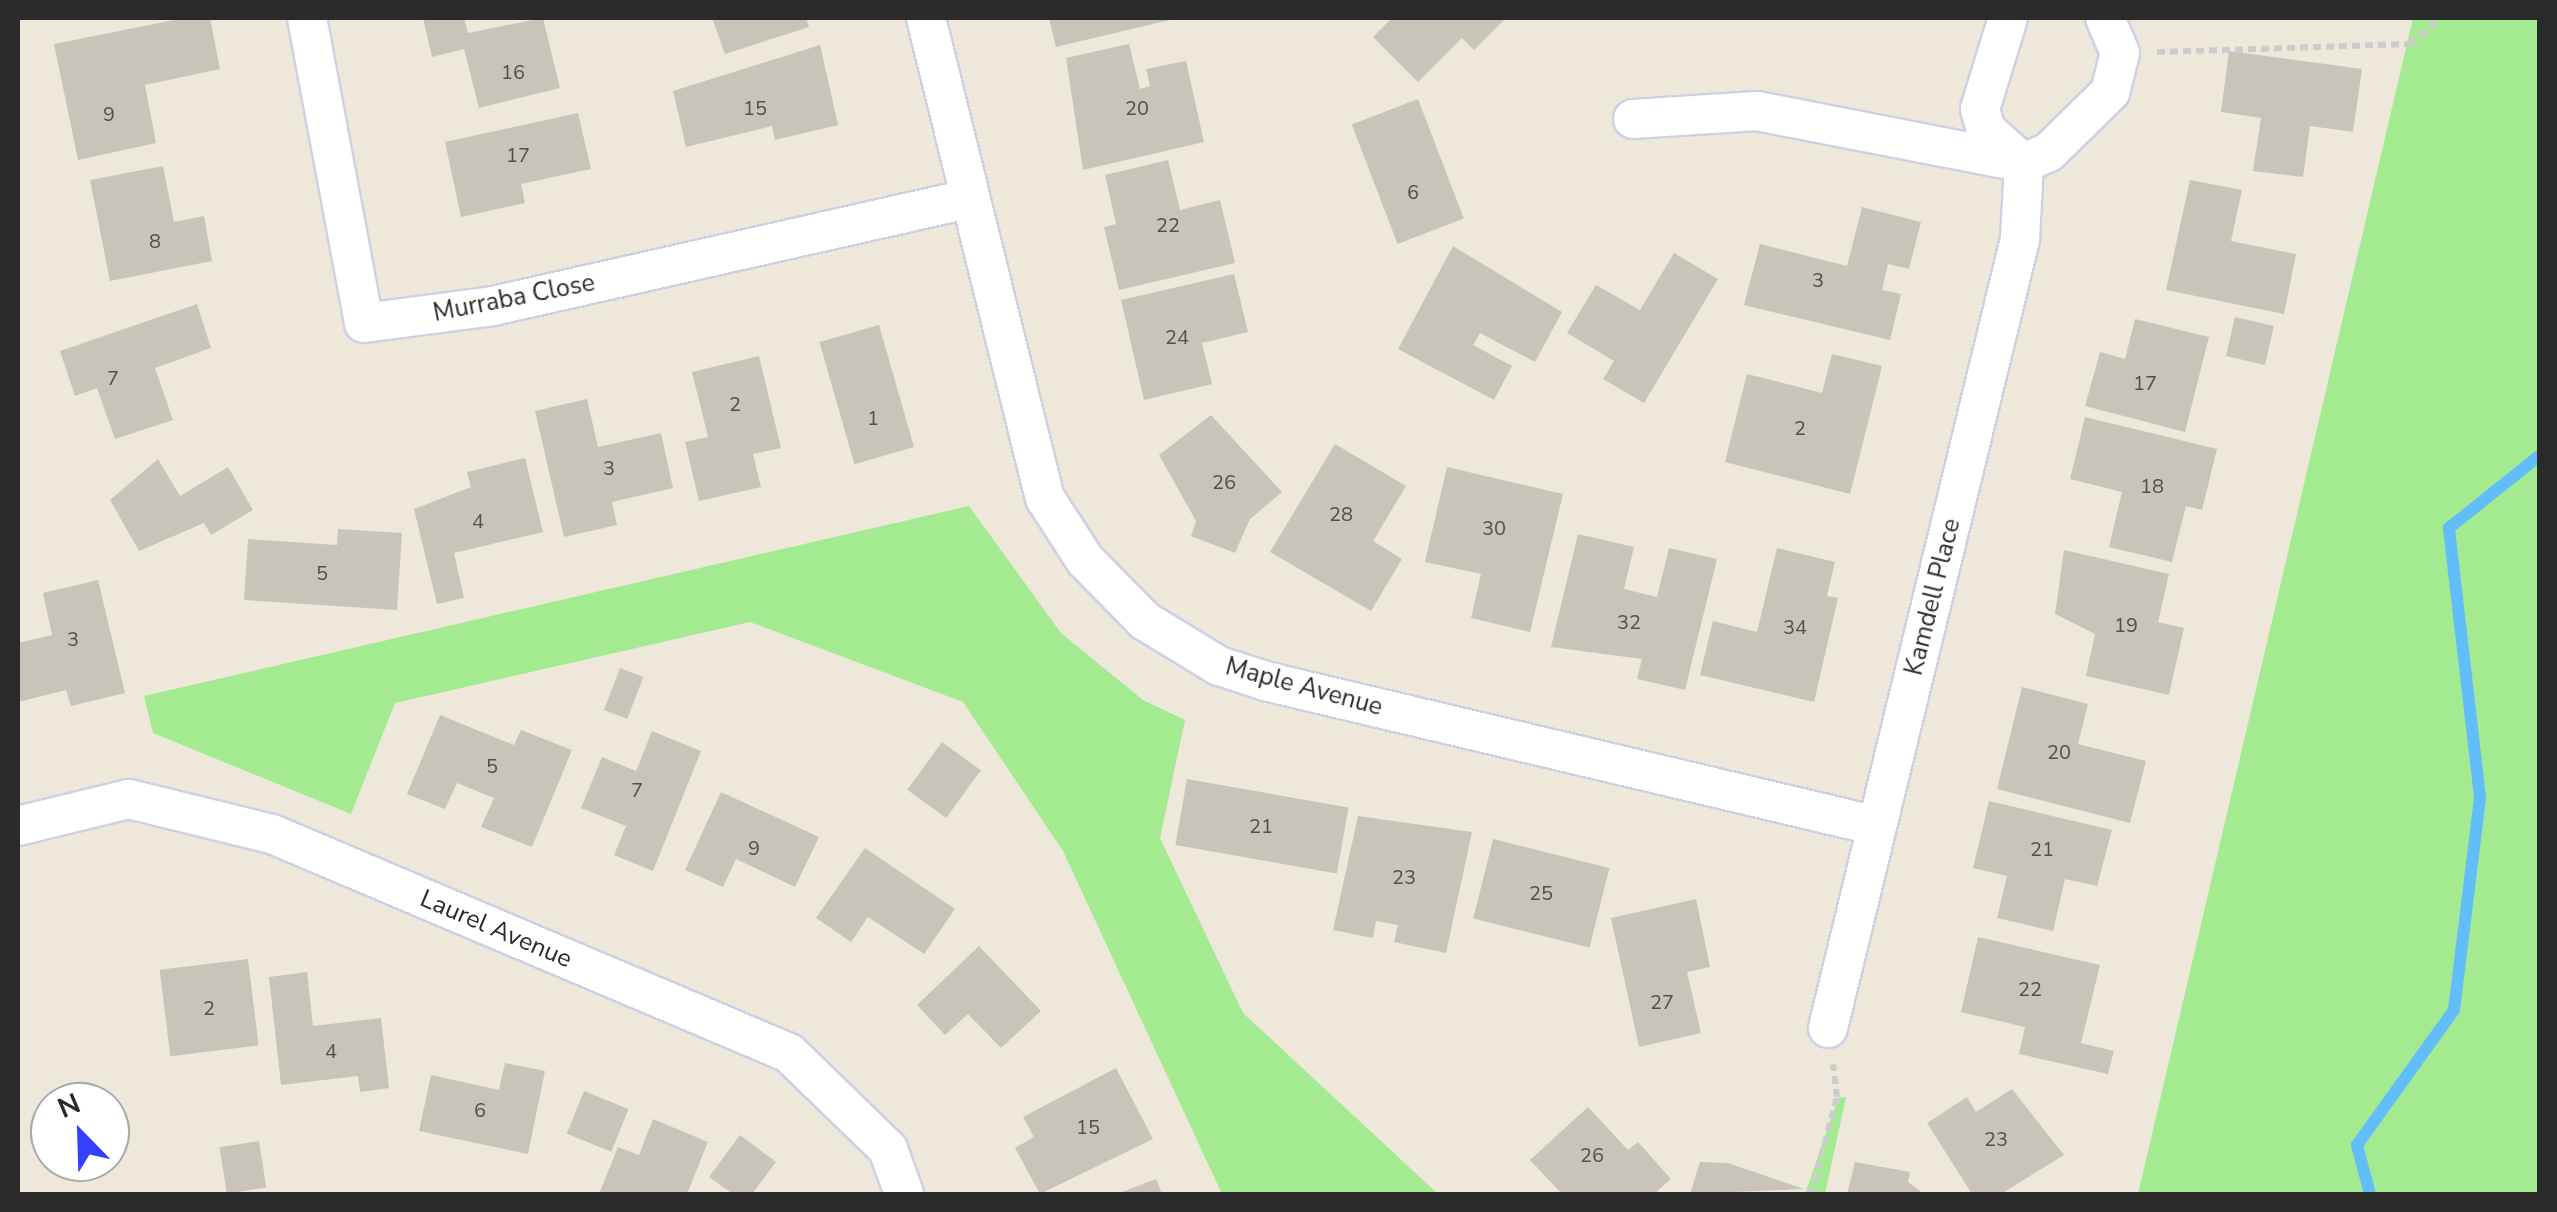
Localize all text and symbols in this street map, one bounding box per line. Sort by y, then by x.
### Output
house number: 16 [501,60,525,84]
house number: 15 [743,96,767,120]
house number: 20 [1125,96,1149,120]
house number: 9 [103,102,115,126]
house number: 17 [506,143,530,167]
house number: 6 [1407,180,1419,204]
house number: 22 [1156,213,1180,237]
house number: 8 [149,229,161,253]
street label: Murraba Close [431,268,597,328]
house number: 3 [1812,268,1824,292]
house number: 24 [1165,325,1189,349]
house number: 7 [107,366,119,390]
house number: 17 [2133,371,2157,395]
house number: 2 [729,392,741,416]
house number: 1 [867,406,879,430]
house number: 2 [1794,416,1806,440]
house number: 3 [603,456,615,480]
house number: 26 [1212,470,1236,494]
house number: 18 [2140,474,2164,498]
house number: 28 [1329,502,1353,526]
house number: 4 [472,509,484,533]
house number: 30 [1482,516,1506,540]
street label: Kamdell Place [1899,516,1967,678]
house number: 5 [316,561,328,585]
house number: 32 [1617,610,1641,634]
house number: 19 [2114,613,2138,637]
house number: 34 [1783,615,1807,639]
house number: 3 [67,627,79,651]
street label: Maple Avenue [1222,652,1386,722]
house number: 20 [2047,740,2071,764]
house number: 5 [486,754,498,778]
house number: 7 [631,778,643,802]
house number: 21 [1249,814,1273,838]
house number: 9 [748,836,760,860]
house number: 21 [2030,837,2054,861]
house number: 23 [1392,865,1416,889]
house number: 25 [1529,881,1553,905]
street label: Laurel Avenue [416,884,576,974]
house number: 22 [2018,977,2042,1001]
house number: 27 [1650,990,1674,1014]
house number: 2 [203,996,215,1020]
house number: 4 [325,1039,337,1063]
north arrow [30,1082,130,1182]
text: N [52,1085,86,1128]
house number: 6 [474,1098,486,1122]
house number: 15 [1076,1115,1100,1139]
house number: 23 [1984,1127,2008,1151]
house number: 26 [1580,1143,1604,1167]

